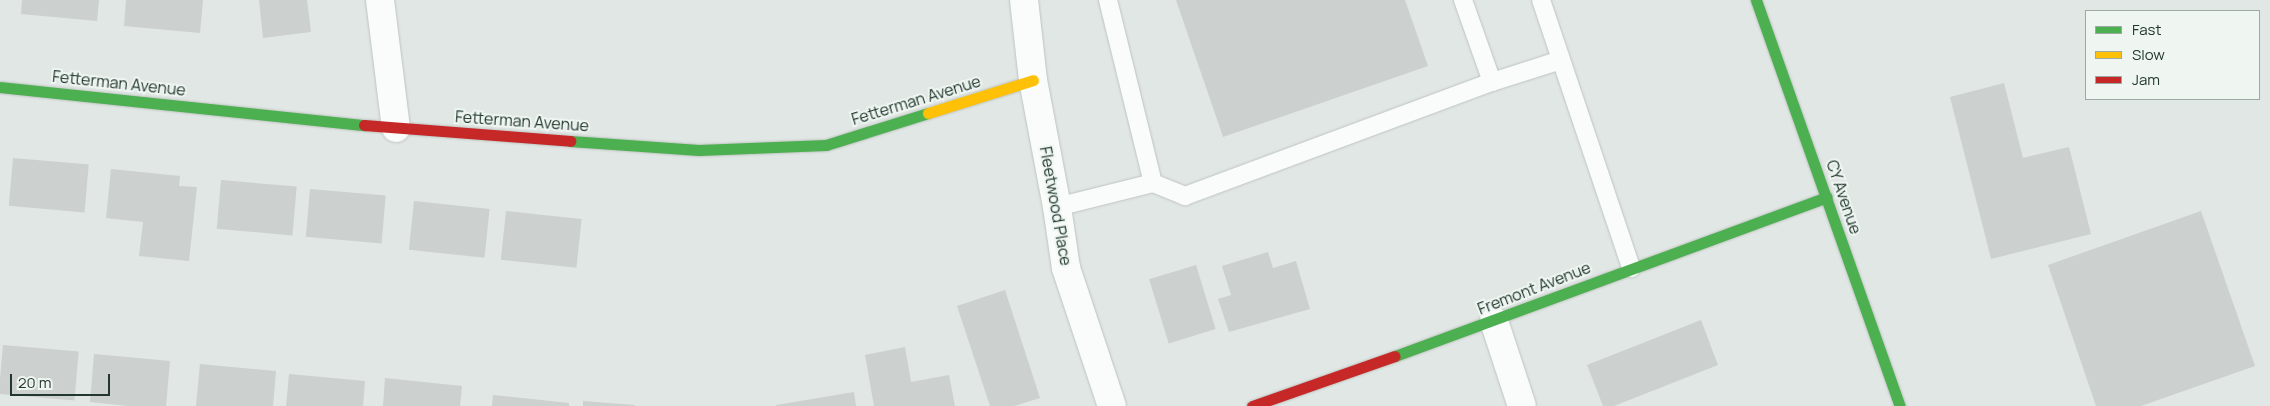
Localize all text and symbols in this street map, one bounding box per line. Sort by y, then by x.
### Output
legend [2085,10,2260,100]
text: Fast [2132,19,2161,40]
text: Slow [2132,44,2165,65]
street label: Fetterman Avenue [51,66,187,100]
text: Jam [2132,69,2160,90]
street label: Fetterman Avenue [849,71,983,129]
street label: Fetterman Avenue [454,107,590,135]
street label: Fleetwood Place [1036,145,1076,267]
street label: CY Avenue [1822,157,1866,237]
street label: Fremont Avenue [1475,258,1593,318]
scale bar [12,364,112,396]
text: 20 m [18,372,51,393]

